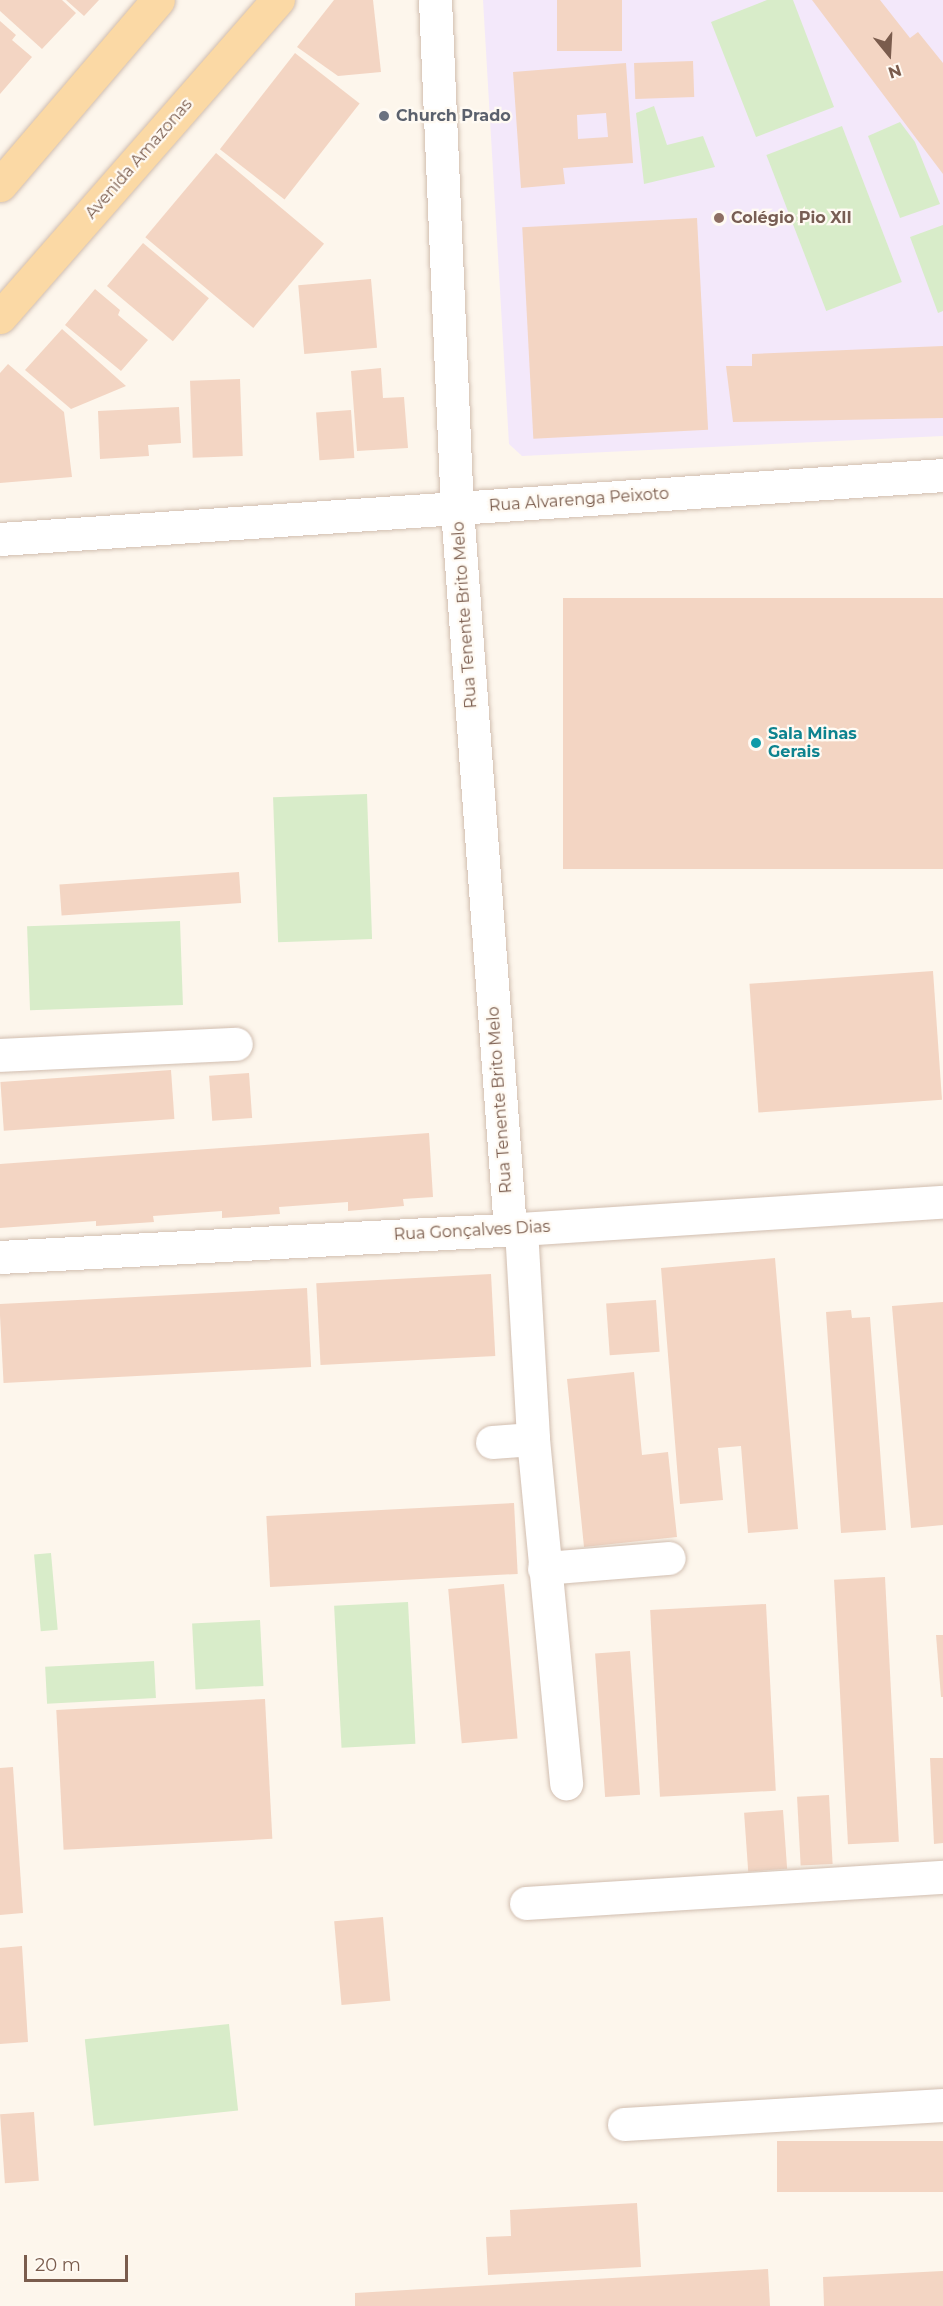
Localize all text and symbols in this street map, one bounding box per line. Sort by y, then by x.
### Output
north arrow [859,24,919,84]
text: N [886,61,904,83]
street label: Avenida Amazonas [82,95,196,223]
place label: Church Prado [396,106,511,126]
marker: Church Prado [377,109,391,123]
place label: Colégio Pio XII [731,208,852,228]
marker: Colégio Pio XII [712,211,726,225]
street label: Rua Alvarenga Peixoto [488,484,670,516]
street label: Rua Tenente Brito Melo [449,521,481,709]
place label: Sala Minas Gerais [768,724,857,762]
marker: Sala Minas Gerais [749,736,763,750]
street label: Rua Tenente Brito Melo [484,1006,516,1194]
street label: Rua Gonçalves Dias [393,1217,551,1245]
scale bar [27,2243,130,2281]
text: 20 m [35,2254,81,2276]

